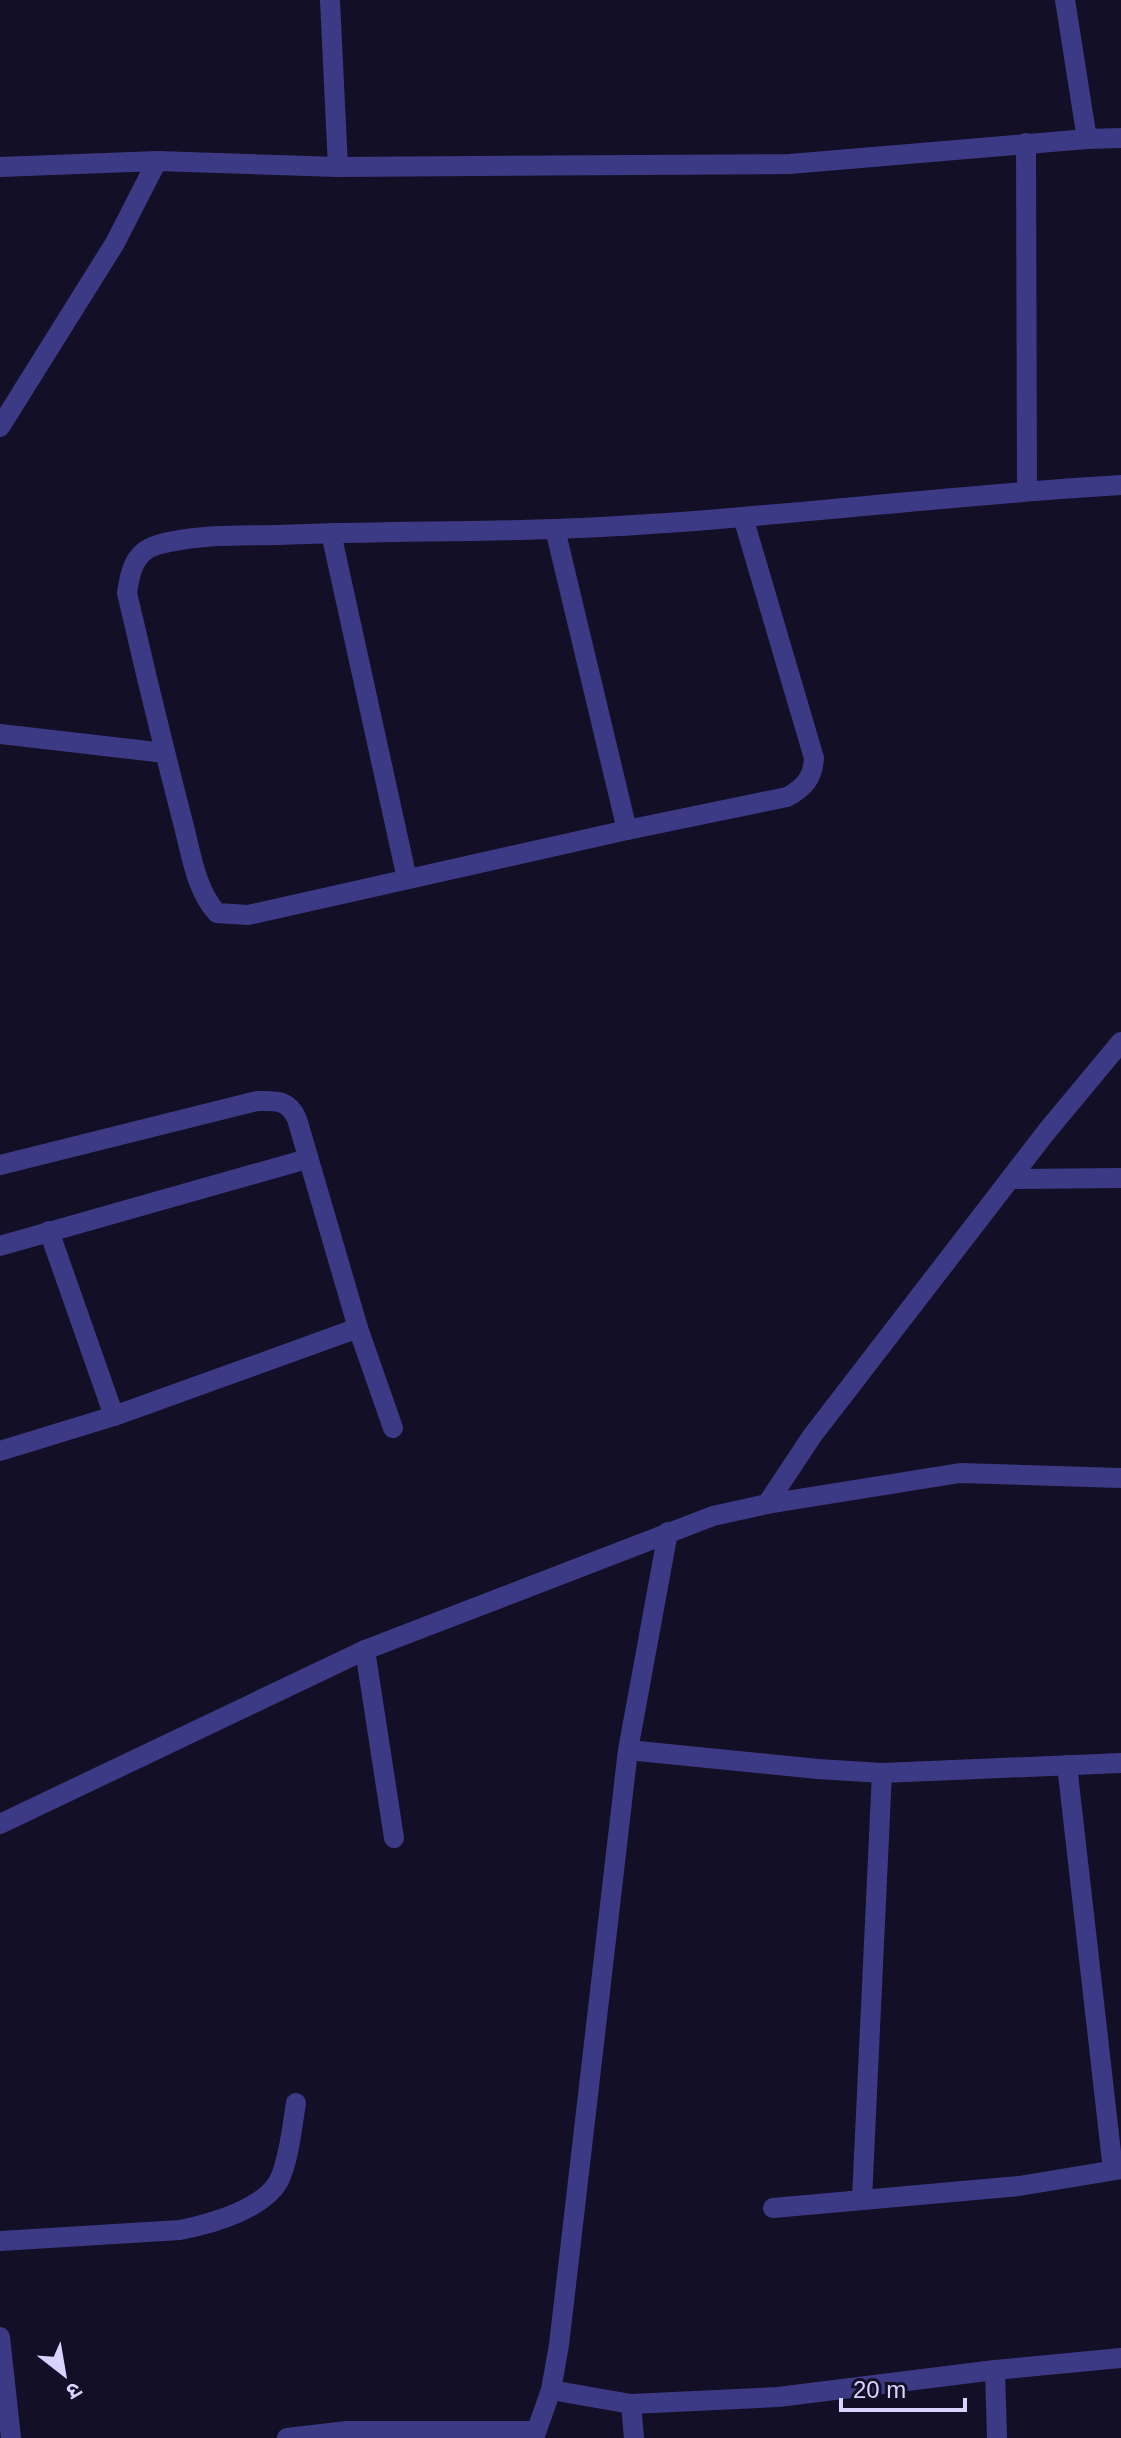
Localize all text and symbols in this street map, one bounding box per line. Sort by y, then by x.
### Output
north arrow [24,2334,104,2414]
scale bar [841,2362,965,2412]
text: 20 m [853,2376,906,2403]
text: उ [61,2377,86,2405]

